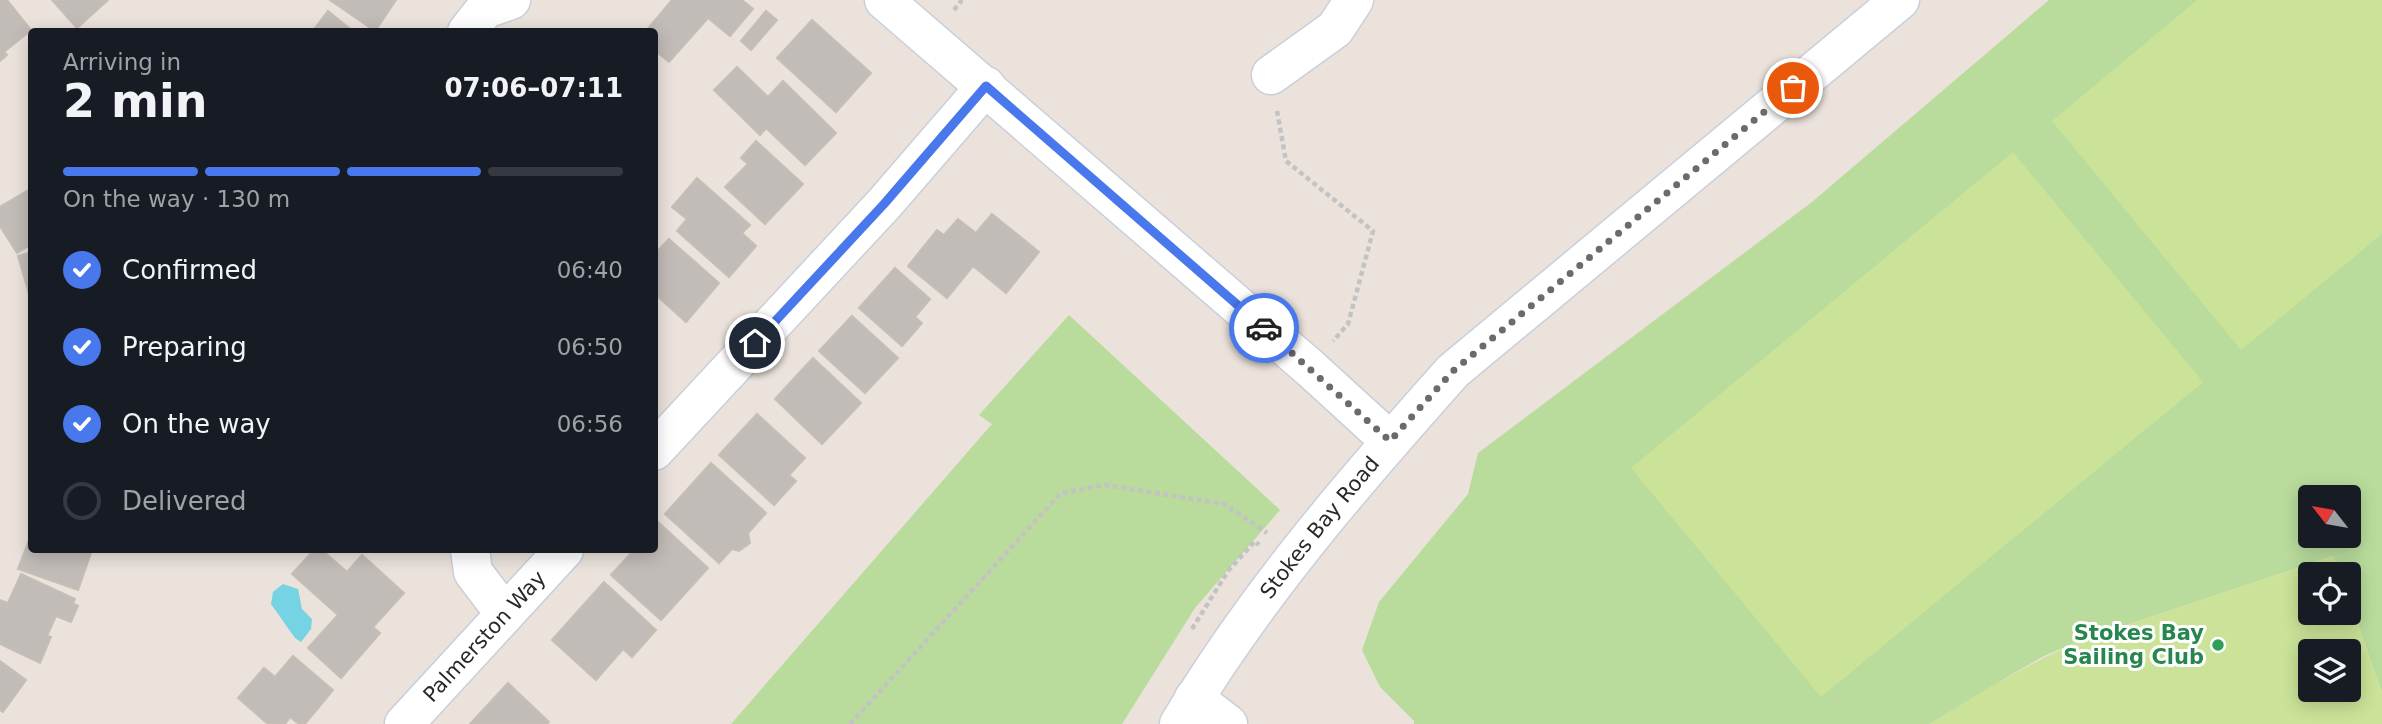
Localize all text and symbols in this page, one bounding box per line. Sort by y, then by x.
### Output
text: Arriving in [63,49,181,75]
pin [1763,58,1823,118]
icon: bag [1774,69,1812,107]
text: 07:06–07:11 [444,73,623,103]
text: 2 min [63,74,207,128]
text: On the way · 130 m [63,186,290,212]
icon: check [63,251,101,289]
text: Confirmed [122,255,257,285]
text: 06:40 [557,257,623,283]
courier [1229,293,1299,363]
icon: car [1245,309,1283,347]
pin [725,313,785,373]
icon: home [736,324,774,362]
icon: check [63,328,101,366]
text: Preparing [122,332,247,362]
text: 06:50 [557,334,623,360]
icon: check [63,405,101,443]
text: On the way [122,409,271,439]
text: 06:56 [557,411,623,437]
street label: Stokes Bay Road [1255,452,1384,603]
north arrow [2298,485,2361,548]
map controls [2298,485,2361,702]
text: Delivered [122,486,246,516]
button: locate [2298,562,2361,625]
street label: Palmerston Way [418,566,551,707]
place label: Stokes Bay Sailing Club [2063,621,2204,669]
marker: Stokes Bay Sailing Club [2210,637,2226,653]
button: layers [2298,639,2361,702]

